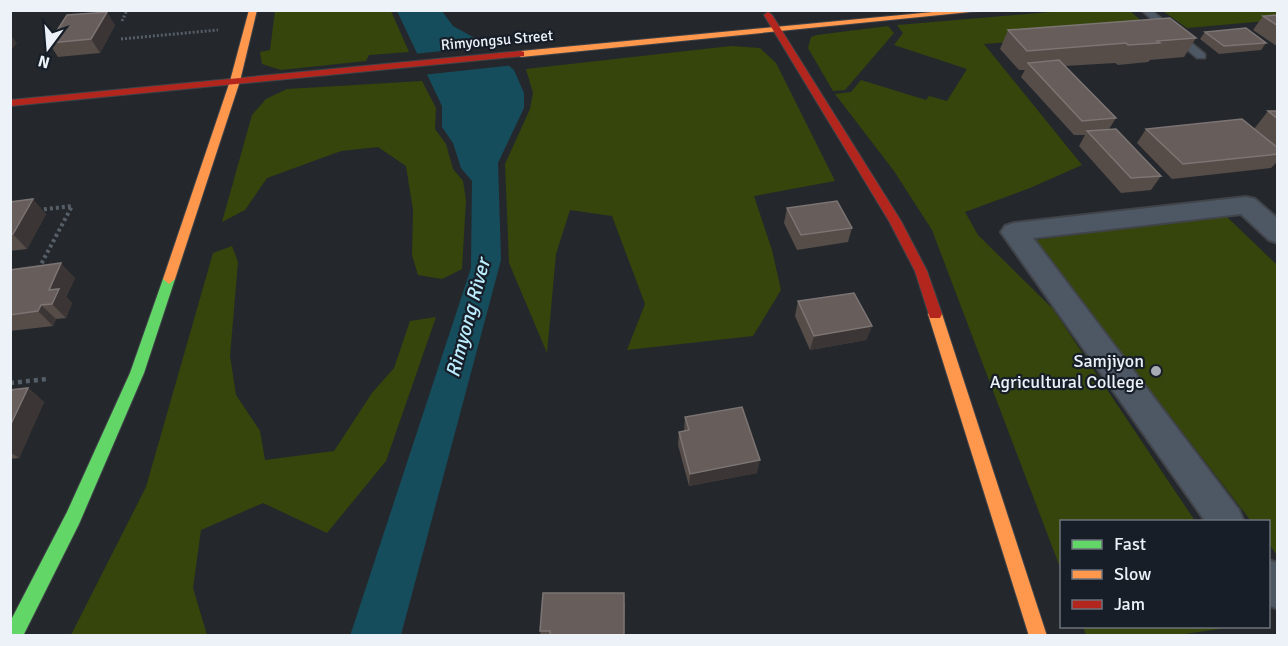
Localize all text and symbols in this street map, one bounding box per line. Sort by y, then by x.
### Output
north arrow [18,18,78,78]
street label: Rimyongsu Street [440,26,554,54]
text: N [36,50,52,73]
water label: Rimyong River [440,253,497,380]
place label: Samjiyon Agricultural College [990,350,1144,393]
marker: Samjiyon Agricultural College [1149,364,1163,378]
legend [1060,520,1270,628]
text: Fast [1114,533,1146,555]
text: Slow [1114,563,1151,585]
text: Jam [1114,593,1145,615]

